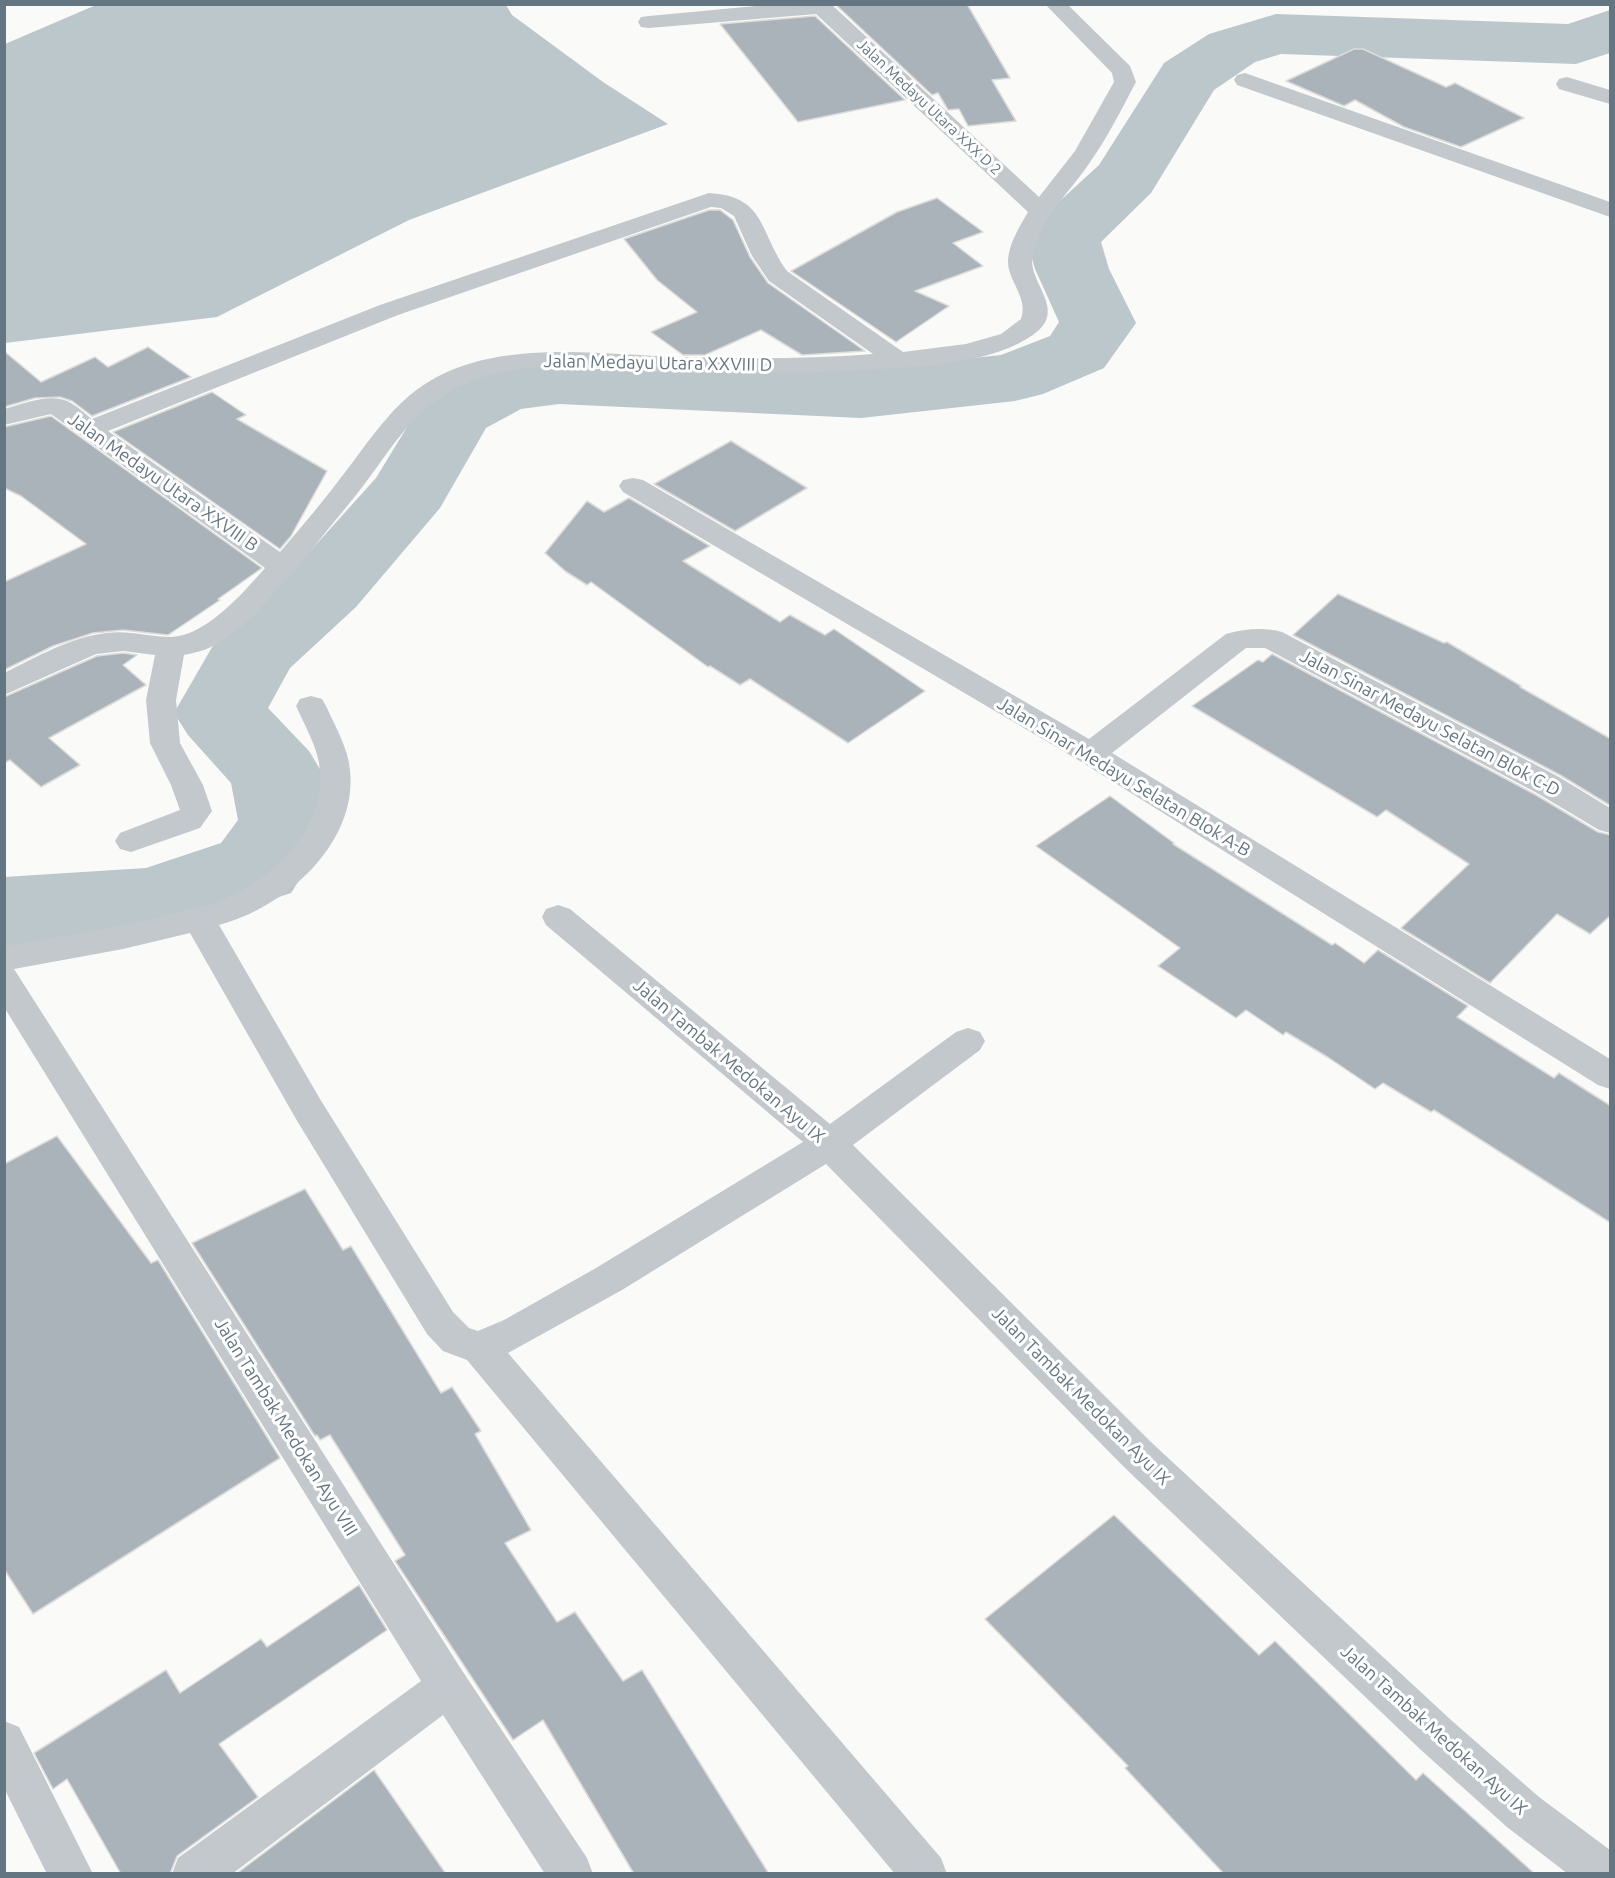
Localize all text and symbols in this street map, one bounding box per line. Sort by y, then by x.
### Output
street label: Jalan Medayu Utara XXX D 2 [853,35,1005,179]
street label: Jalan Medayu Utara XXVIII D [544,350,772,376]
street label: Jalan Medayu Utara XXVIII B [64,408,262,556]
street label: Jalan Sinar Medayu Selatan Blok C-D [1296,645,1564,801]
street label: Jalan Sinar Medayu Selatan Blok A-B [994,693,1254,861]
street label: Jalan Tambak Medokan Ayu IX [629,975,829,1147]
street label: Jalan Tambak Medokan Ayu IX [987,1302,1175,1490]
street label: Jalan Tambak Medokan Ayu VIII [210,1314,362,1540]
street label: Jalan Tambak Medokan Ayu IX [1336,1641,1532,1819]

